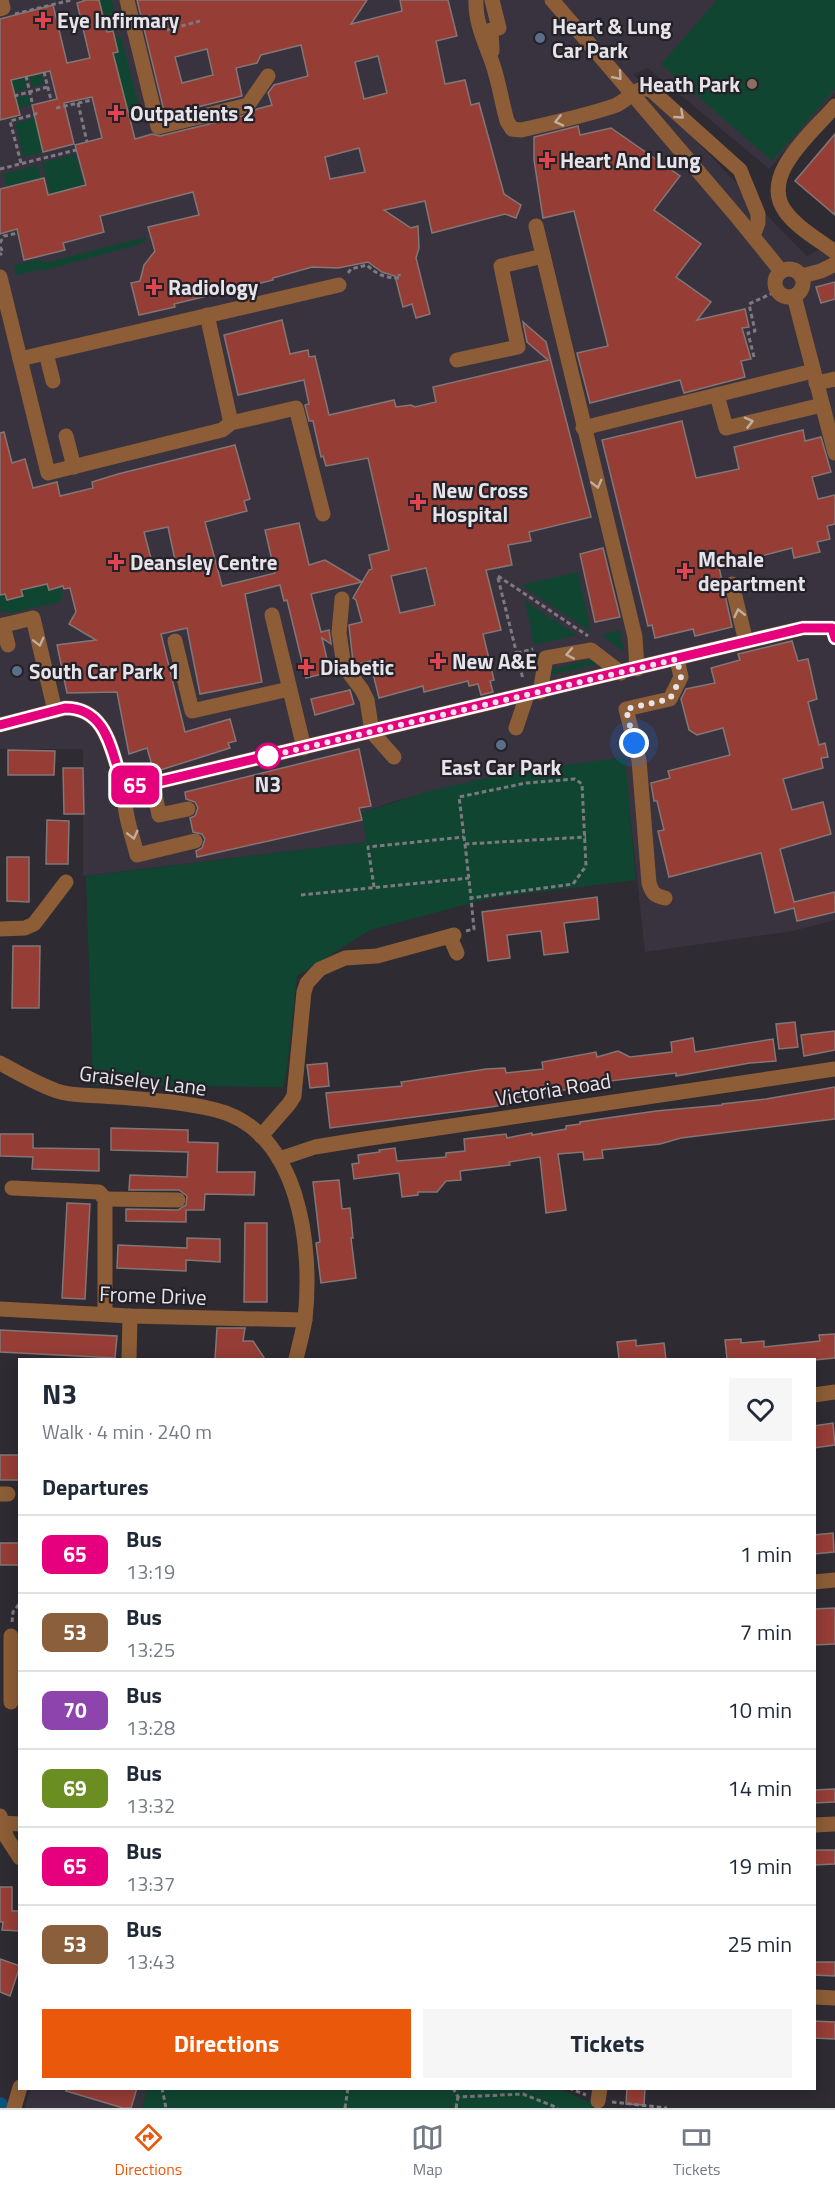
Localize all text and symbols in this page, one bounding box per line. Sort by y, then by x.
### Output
place label: Eye Infirmary [57,4,180,36]
place label: Heart & Lung Car Park [552,10,671,66]
marker: Eye Infirmary [34,11,52,29]
marker: Heart & Lung Car Park [533,31,547,45]
place label: Heath Park [639,68,740,100]
one-way arrow [610,69,621,80]
marker: Heath Park [745,77,759,91]
place label: Outpatients 2 [130,97,254,129]
marker: Outpatients 2 [107,104,125,122]
one-way arrow [673,108,683,119]
one-way arrow [554,114,564,127]
place label: Heart And Lung [560,144,700,176]
marker: Heart And Lung [538,151,556,169]
place label: Radiology [168,271,259,303]
marker: Radiology [145,278,163,296]
one-way arrow [744,417,754,430]
place label: New Cross Hospital [432,474,528,530]
one-way arrow [589,479,602,489]
marker: New Cross Hospital [409,493,427,511]
place label: Mchale department [698,543,806,599]
place label: Deansley Centre [130,546,277,578]
marker: Deansley Centre [107,553,125,571]
marker: Mchale department [676,562,694,580]
one-way arrow [733,608,746,618]
one-way arrow [31,637,44,647]
place label: New A&E [452,645,537,677]
one-way arrow [566,647,576,660]
place label: Diabetic [320,651,394,683]
marker: New A&E [429,652,447,670]
place label: South Car Park 1 [29,655,180,687]
marker: Diabetic [297,658,315,676]
marker: South Car Park 1 [10,664,24,678]
your location [619,728,649,758]
marker: East Car Park [494,738,508,752]
marker: N3 [255,743,281,769]
place label: East Car Park [441,751,562,783]
line badge: 65 [108,766,162,804]
place label: N3 [255,768,281,800]
text: 65 [123,769,147,801]
one-way arrow [125,830,138,840]
street label: Graiseley Lane [77,1056,209,1104]
street label: Victoria Road [493,1064,613,1114]
street label: Frome Drive [99,1277,207,1313]
text: N3 [42,1372,77,1415]
button: heart [729,1378,792,1441]
text: Walk · 4 min · 240 m [42,1416,212,1447]
text: Departures [42,1470,149,1504]
text: Bus [126,1522,162,1556]
text: 1 min [740,1537,792,1571]
text: 65 [63,1538,87,1570]
text: 13:19 [126,1556,175,1587]
text: Bus [126,1600,162,1634]
text: 7 min [740,1615,792,1649]
text: 53 [63,1616,87,1648]
text: 13:25 [126,1634,175,1665]
text: Bus [126,1678,162,1712]
text: 10 min [727,1693,792,1727]
text: 70 [63,1694,87,1726]
text: 13:28 [126,1712,175,1743]
text: Bus [126,1756,162,1790]
text: 14 min [727,1771,792,1805]
text: 69 [63,1772,87,1804]
text: 13:32 [126,1790,175,1821]
text: Bus [126,1834,162,1868]
text: 19 min [727,1849,792,1883]
text: 65 [63,1850,87,1882]
text: 13:37 [126,1868,175,1899]
text: Bus [126,1912,162,1946]
text: 25 min [727,1927,792,1961]
text: 53 [63,1928,87,1960]
text: 13:43 [126,1946,175,1977]
button: Directions [42,2009,411,2078]
button: Tickets [423,2009,792,2078]
tab: Directions [114,2121,182,2181]
tab: Map [411,2121,444,2181]
tab: Tickets [673,2121,721,2181]

